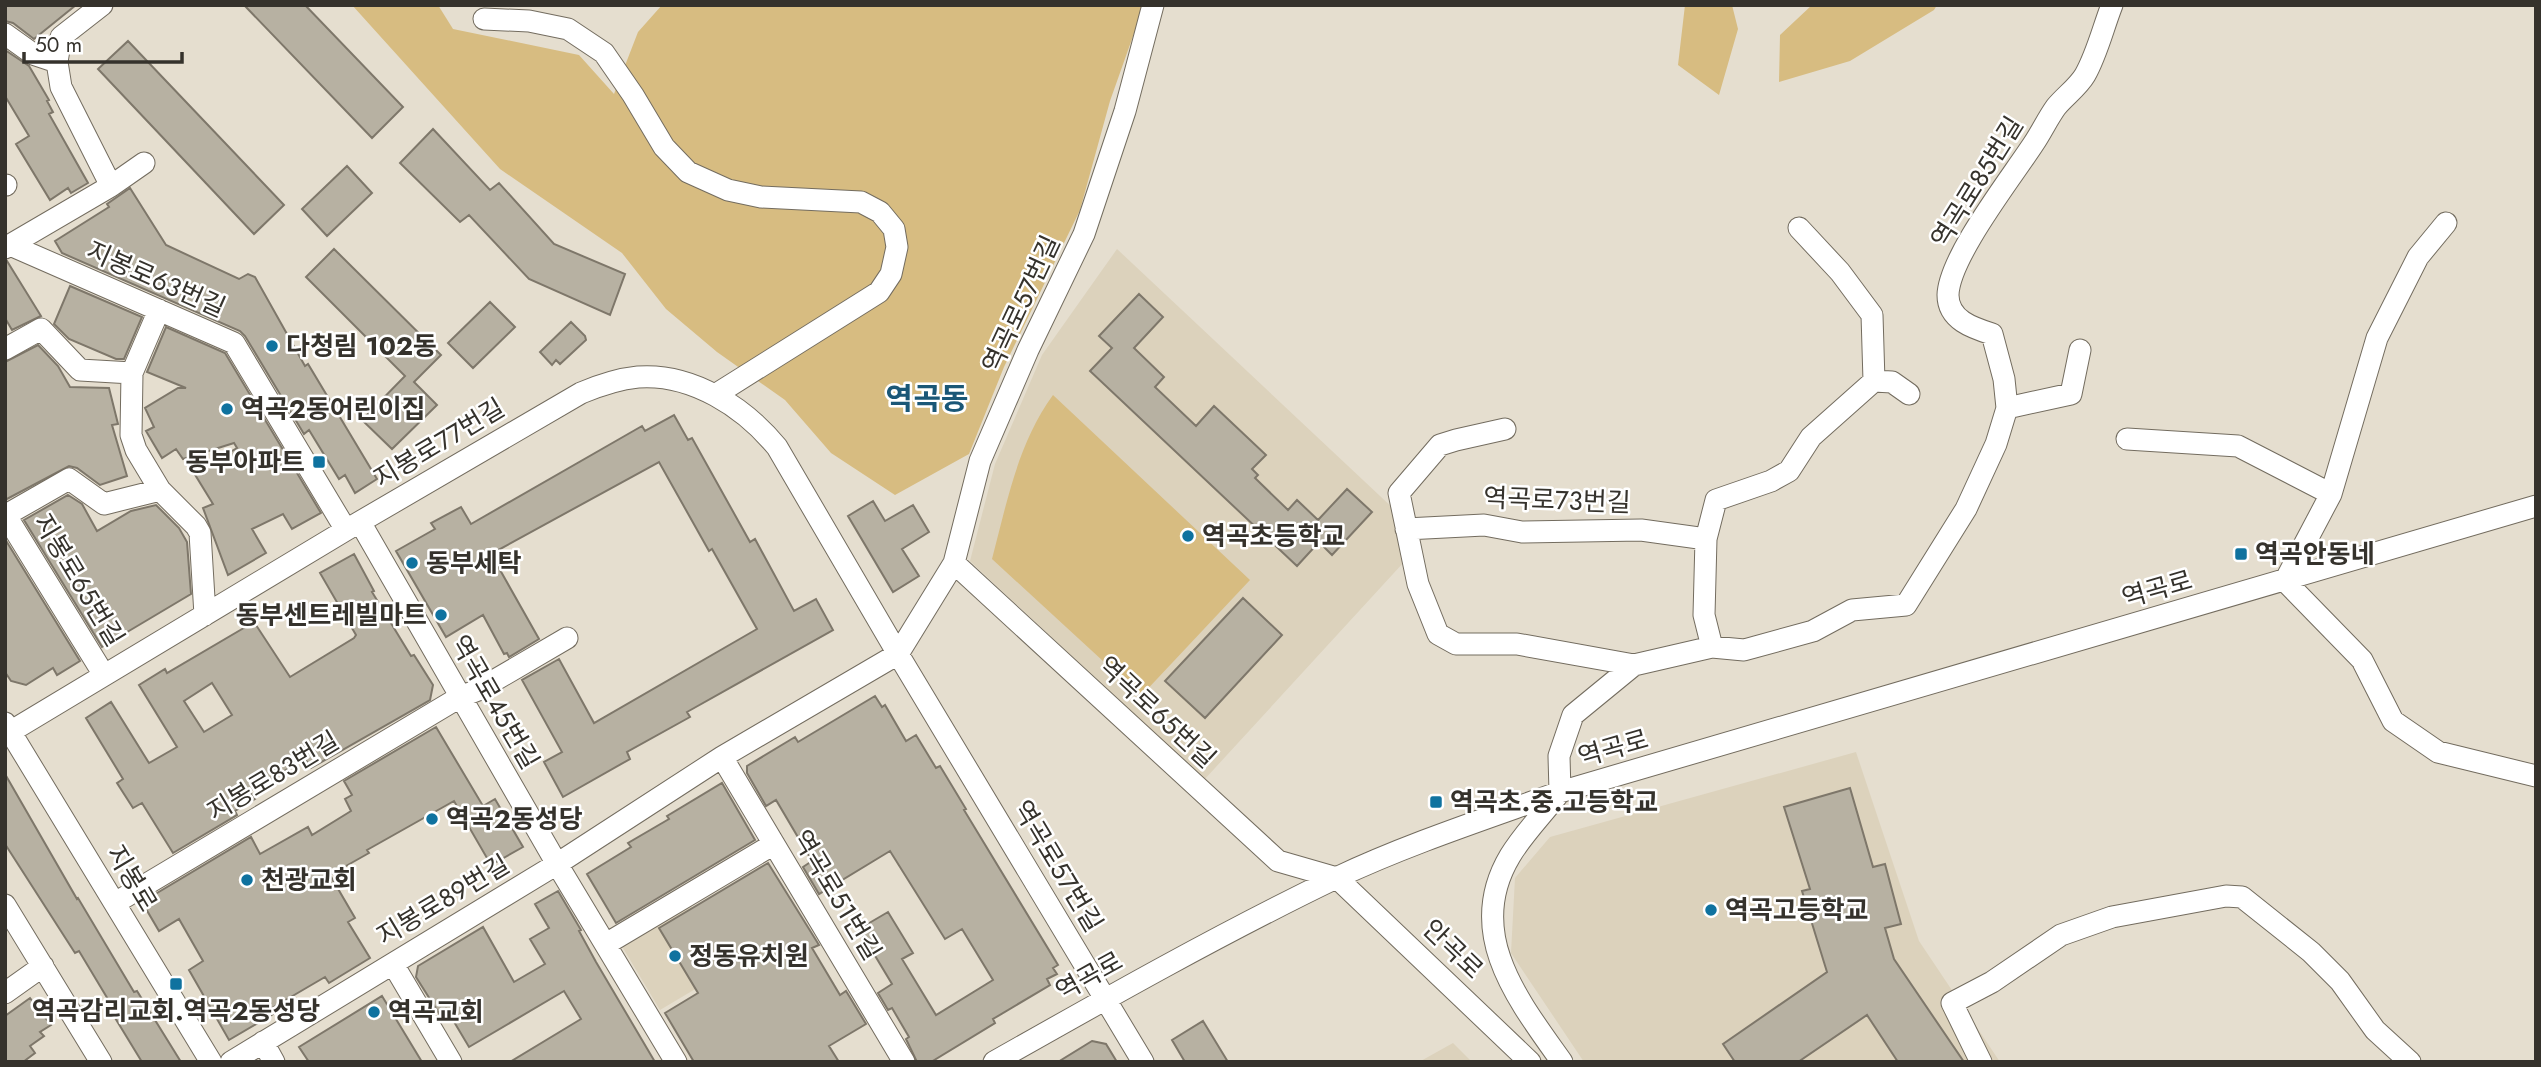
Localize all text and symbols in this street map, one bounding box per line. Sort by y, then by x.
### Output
scale bar [24,21,182,65]
text: 50 m [35,30,82,60]
street label: 역곡로85번길 [1922,109,2032,255]
street label: 역곡로57번길 [973,229,1069,379]
street label: 지봉로63번길 [80,231,232,327]
place label: 다청림 102동 [286,327,437,365]
marker: 다청림 102동 [264,338,280,354]
district label: 역곡동 [886,377,968,420]
street label: 지봉로77번길 [366,389,512,497]
place label: 역곡2동어린이집 [241,390,426,428]
marker: 역곡2동어린이집 [219,401,235,417]
place label: 동부아파트 [185,443,305,481]
marker: 동부아파트 [311,454,327,470]
street label: 역곡로73번길 [1483,478,1631,522]
street label: 지봉로65번길 [24,506,134,654]
place label: 역곡초등학교 [1202,517,1346,555]
marker: 역곡초등학교 [1180,528,1196,544]
place label: 역곡안동네 [2255,535,2375,573]
place label: 동부세탁 [426,544,522,582]
marker: 역곡안동네 [2233,546,2249,562]
marker: 동부세탁 [404,555,420,571]
street label: 역곡로 [2117,561,2197,617]
place label: 동부센트레빌마트 [236,596,427,634]
marker: 동부센트레빌마트 [433,607,449,623]
street label: 역곡로45번길 [441,628,549,776]
street label: 역곡로65번길 [1089,647,1225,777]
street label: 역곡로 [1573,720,1653,776]
street label: 지봉로83번길 [200,722,346,830]
place label: 역곡초.중.고등학교 [1450,783,1658,821]
street label: 역곡로57번길 [1004,793,1112,939]
marker: 역곡초.중.고등학교 [1428,794,1444,810]
place label: 역곡2동성당 [446,800,583,838]
marker: 역곡2동성당 [424,811,440,827]
street label: 역곡로51번길 [783,823,891,967]
street label: 지봉로 [97,837,167,919]
street label: 지봉로89번길 [369,845,517,955]
place label: 천광교회 [261,861,357,899]
marker: 천광교회 [239,872,255,888]
place label: 역곡고등학교 [1725,891,1869,929]
marker: 역곡고등학교 [1703,902,1719,918]
street label: 안곡로 [1414,910,1492,988]
place label: 정동유치원 [689,937,809,975]
street label: 역곡로 [1048,942,1130,1010]
marker: 정동유치원 [667,948,683,964]
marker: 역곡감리교회.역곡2동성당 [168,976,184,992]
place label: 역곡감리교회.역곡2동성당 [32,992,320,1030]
place label: 역곡교회 [388,993,484,1031]
marker: 역곡교회 [366,1004,382,1020]

